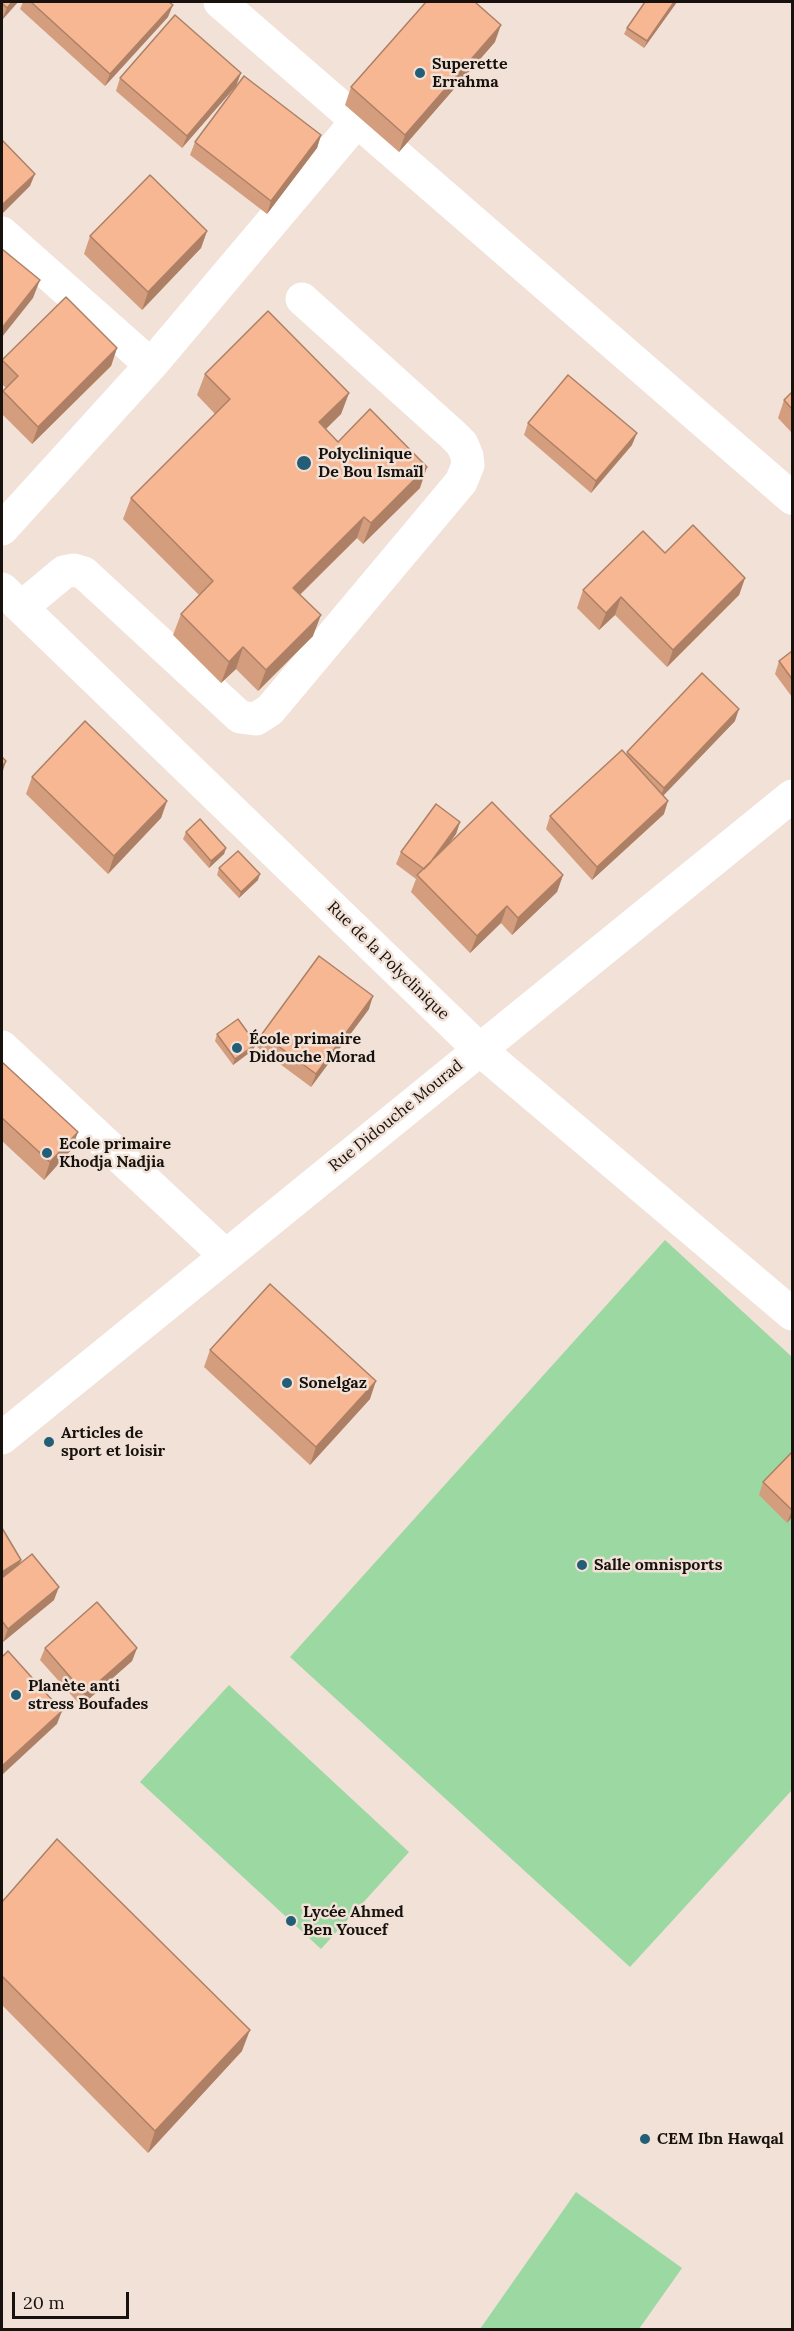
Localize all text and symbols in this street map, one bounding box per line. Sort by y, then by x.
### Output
place label: Superette Errahma [432,54,508,92]
marker: Superette Errahma [413,66,427,80]
place label: Polyclinique De Bou Ismaïl [318,444,424,482]
marker: Polyclinique De Bou Ismaïl [295,454,313,472]
street label: Rue de la Polyclinique [323,898,453,1024]
place label: École primaire Didouche Morad [249,1029,376,1067]
marker: École primaire Didouche Morad [230,1041,244,1055]
street label: Rue Didouche Mourad [325,1056,467,1176]
place label: Ecole primaire Khodja Nadjia [59,1134,171,1172]
marker: Ecole primaire Khodja Nadjia [40,1146,54,1160]
place label: Sonelgaz [299,1373,367,1393]
marker: Sonelgaz [280,1376,294,1390]
place label: Articles de sport et loisir [61,1423,165,1461]
marker: Articles de sport et loisir [42,1435,56,1449]
place label: Salle omnisports [594,1555,722,1575]
marker: Salle omnisports [575,1558,589,1572]
place label: Planète anti stress Boufades [28,1676,148,1714]
marker: Planète anti stress Boufades [9,1688,23,1702]
place label: Lycée Ahmed Ben Youcef [303,1902,404,1940]
marker: Lycée Ahmed Ben Youcef [284,1914,298,1928]
place label: CEM Ibn Hawqal [657,2129,784,2149]
marker: CEM Ibn Hawqal [638,2132,652,2146]
scale bar [15,2280,132,2318]
text: 20 m [23,2291,65,2314]

